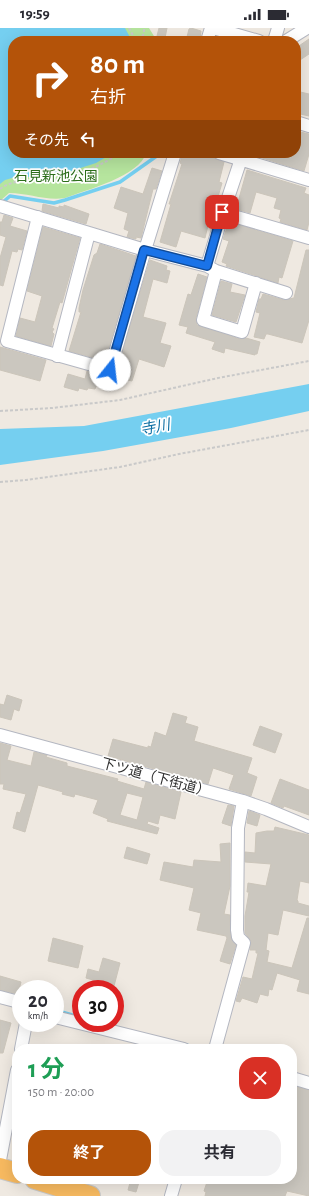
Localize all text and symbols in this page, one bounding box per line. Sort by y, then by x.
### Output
text: 19:59 [20,6,50,21]
text: 80 m [90,51,145,79]
icon: right [24,52,76,104]
text: 右折 [90,89,126,107]
icon: left [77,128,99,150]
text: その先 [24,133,69,148]
park label: 石見新池公園 [14,169,98,184]
pin [205,195,239,229]
icon: arrive [211,201,233,223]
position arrow [89,349,131,391]
water label: 寺川 [139,416,173,438]
street label: 下ツ道（下街道） [100,756,212,799]
speed limit sign: 30 [72,980,124,1032]
text: 20 [28,991,48,1011]
text: km/h [28,1011,48,1021]
button: close [239,1057,281,1099]
text: 1 分 [28,1058,64,1082]
text: 150 m · 20:00 [28,1086,94,1099]
button: 終了 [28,1130,151,1176]
button: 共有 [159,1130,281,1176]

